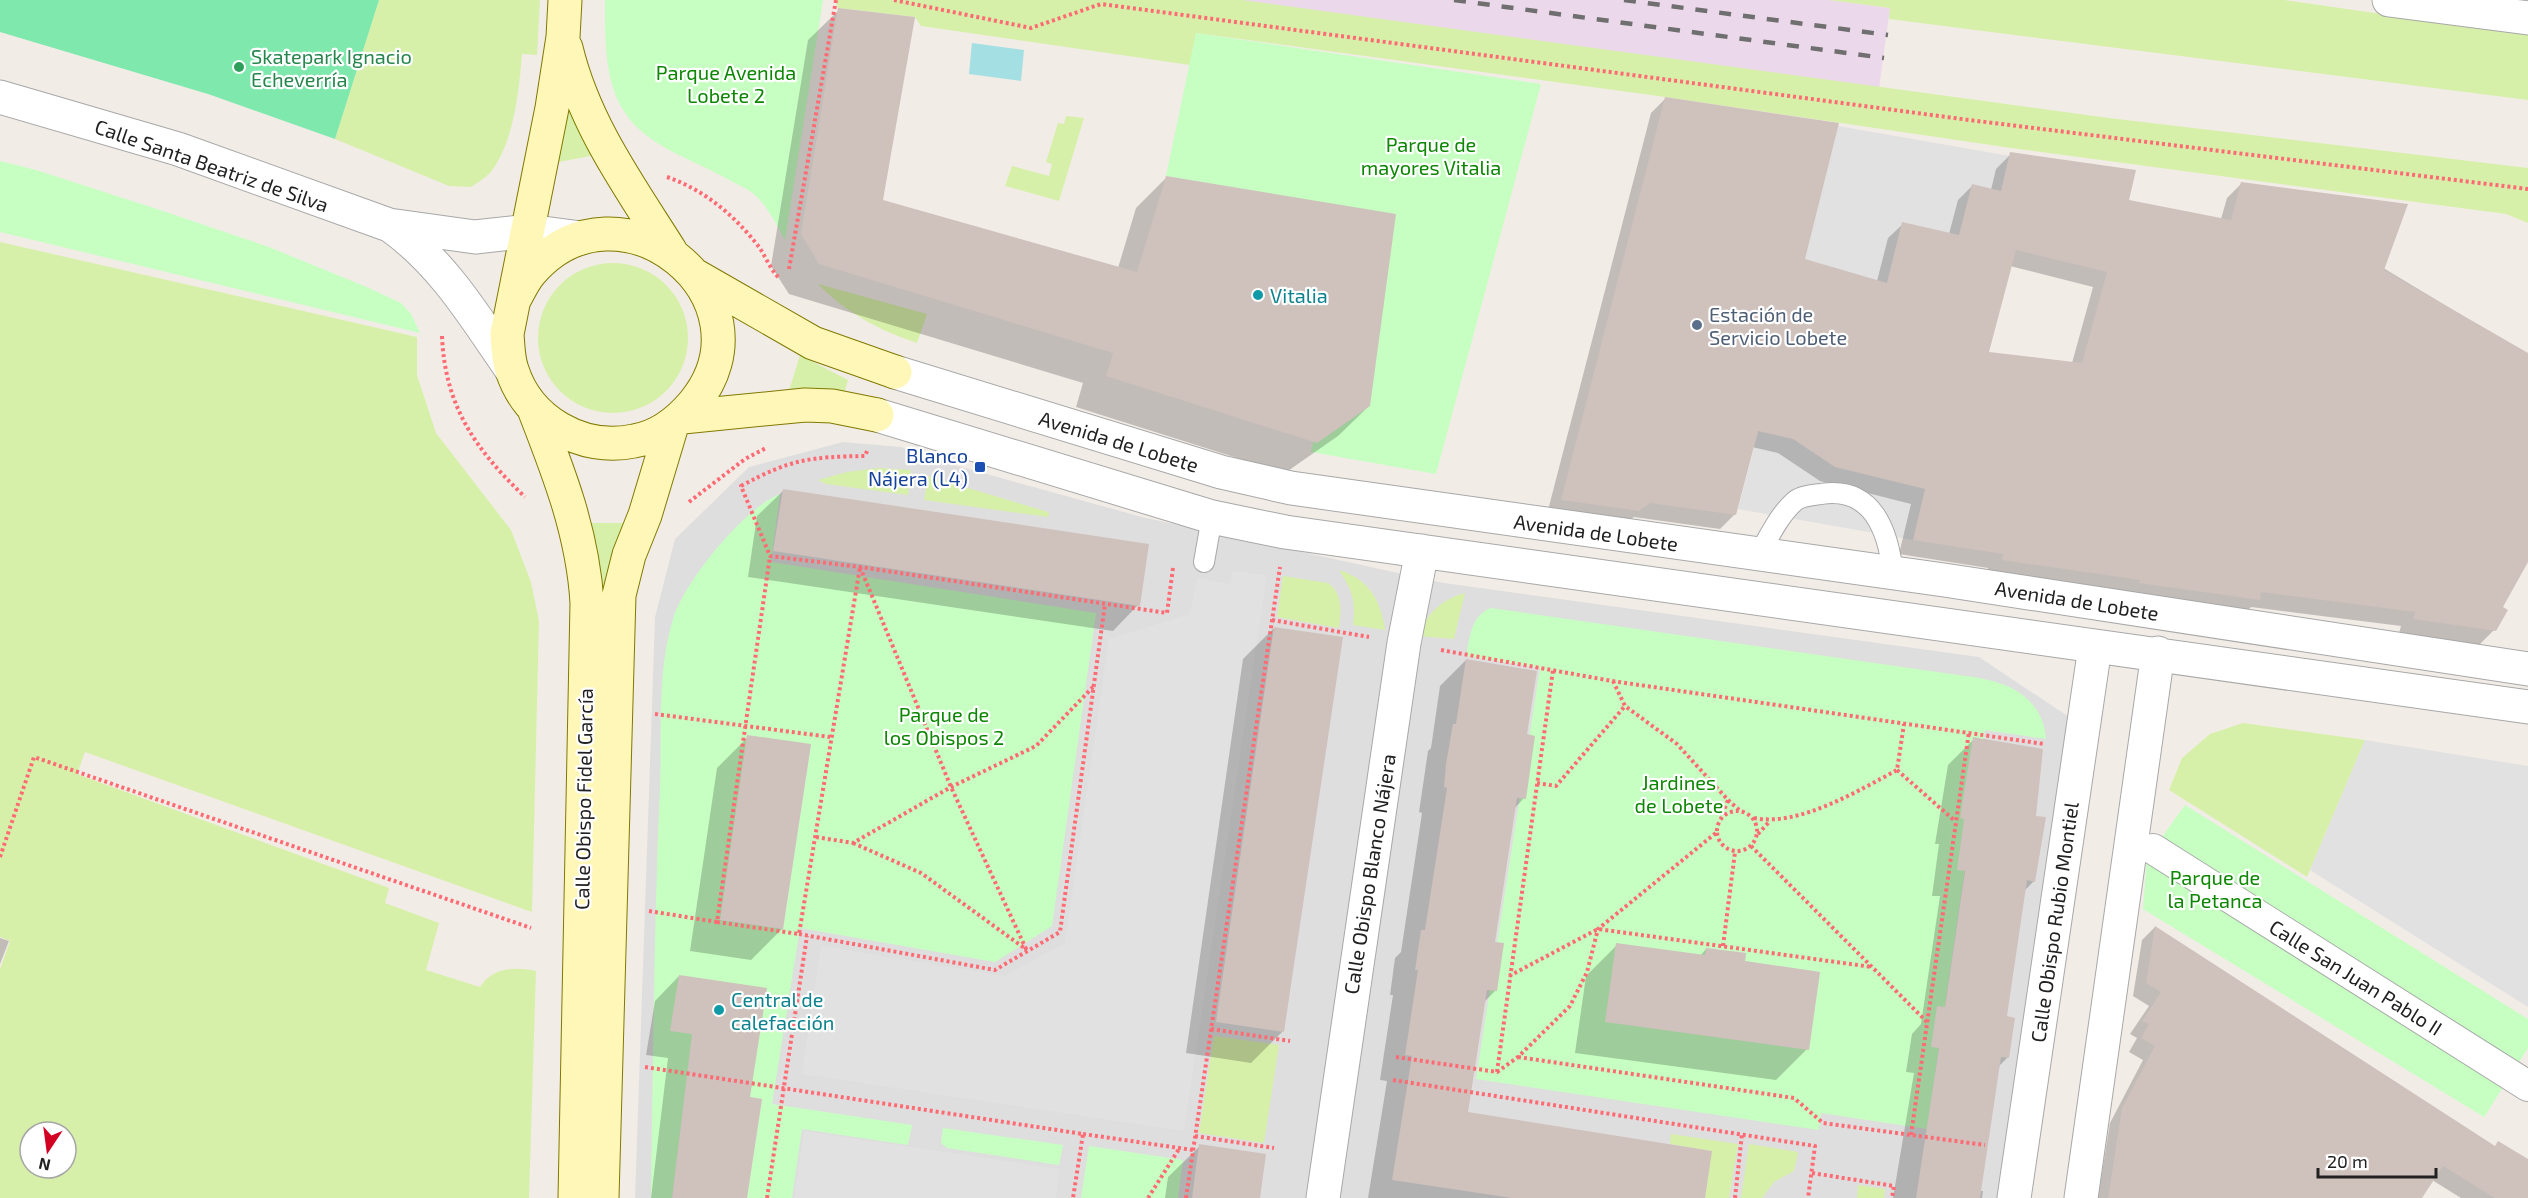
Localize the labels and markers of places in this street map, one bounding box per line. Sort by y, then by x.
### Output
place label: Skatepark Ignacio Echeverría [251,44,412,91]
marker: Skatepark Ignacio Echeverría [232,60,246,74]
place label: Vitalia [1270,283,1328,307]
marker: Vitalia [1251,288,1265,302]
place label: Estación de Servicio Lobete [1709,302,1847,349]
marker: Estación de Servicio Lobete [1690,318,1704,332]
place label: Blanco Nájera (L4) [868,443,968,490]
marker: Blanco Nájera (L4) [973,460,987,474]
place label: Central de calefacción [731,987,834,1034]
marker: Central de calefacción [712,1003,726,1017]

